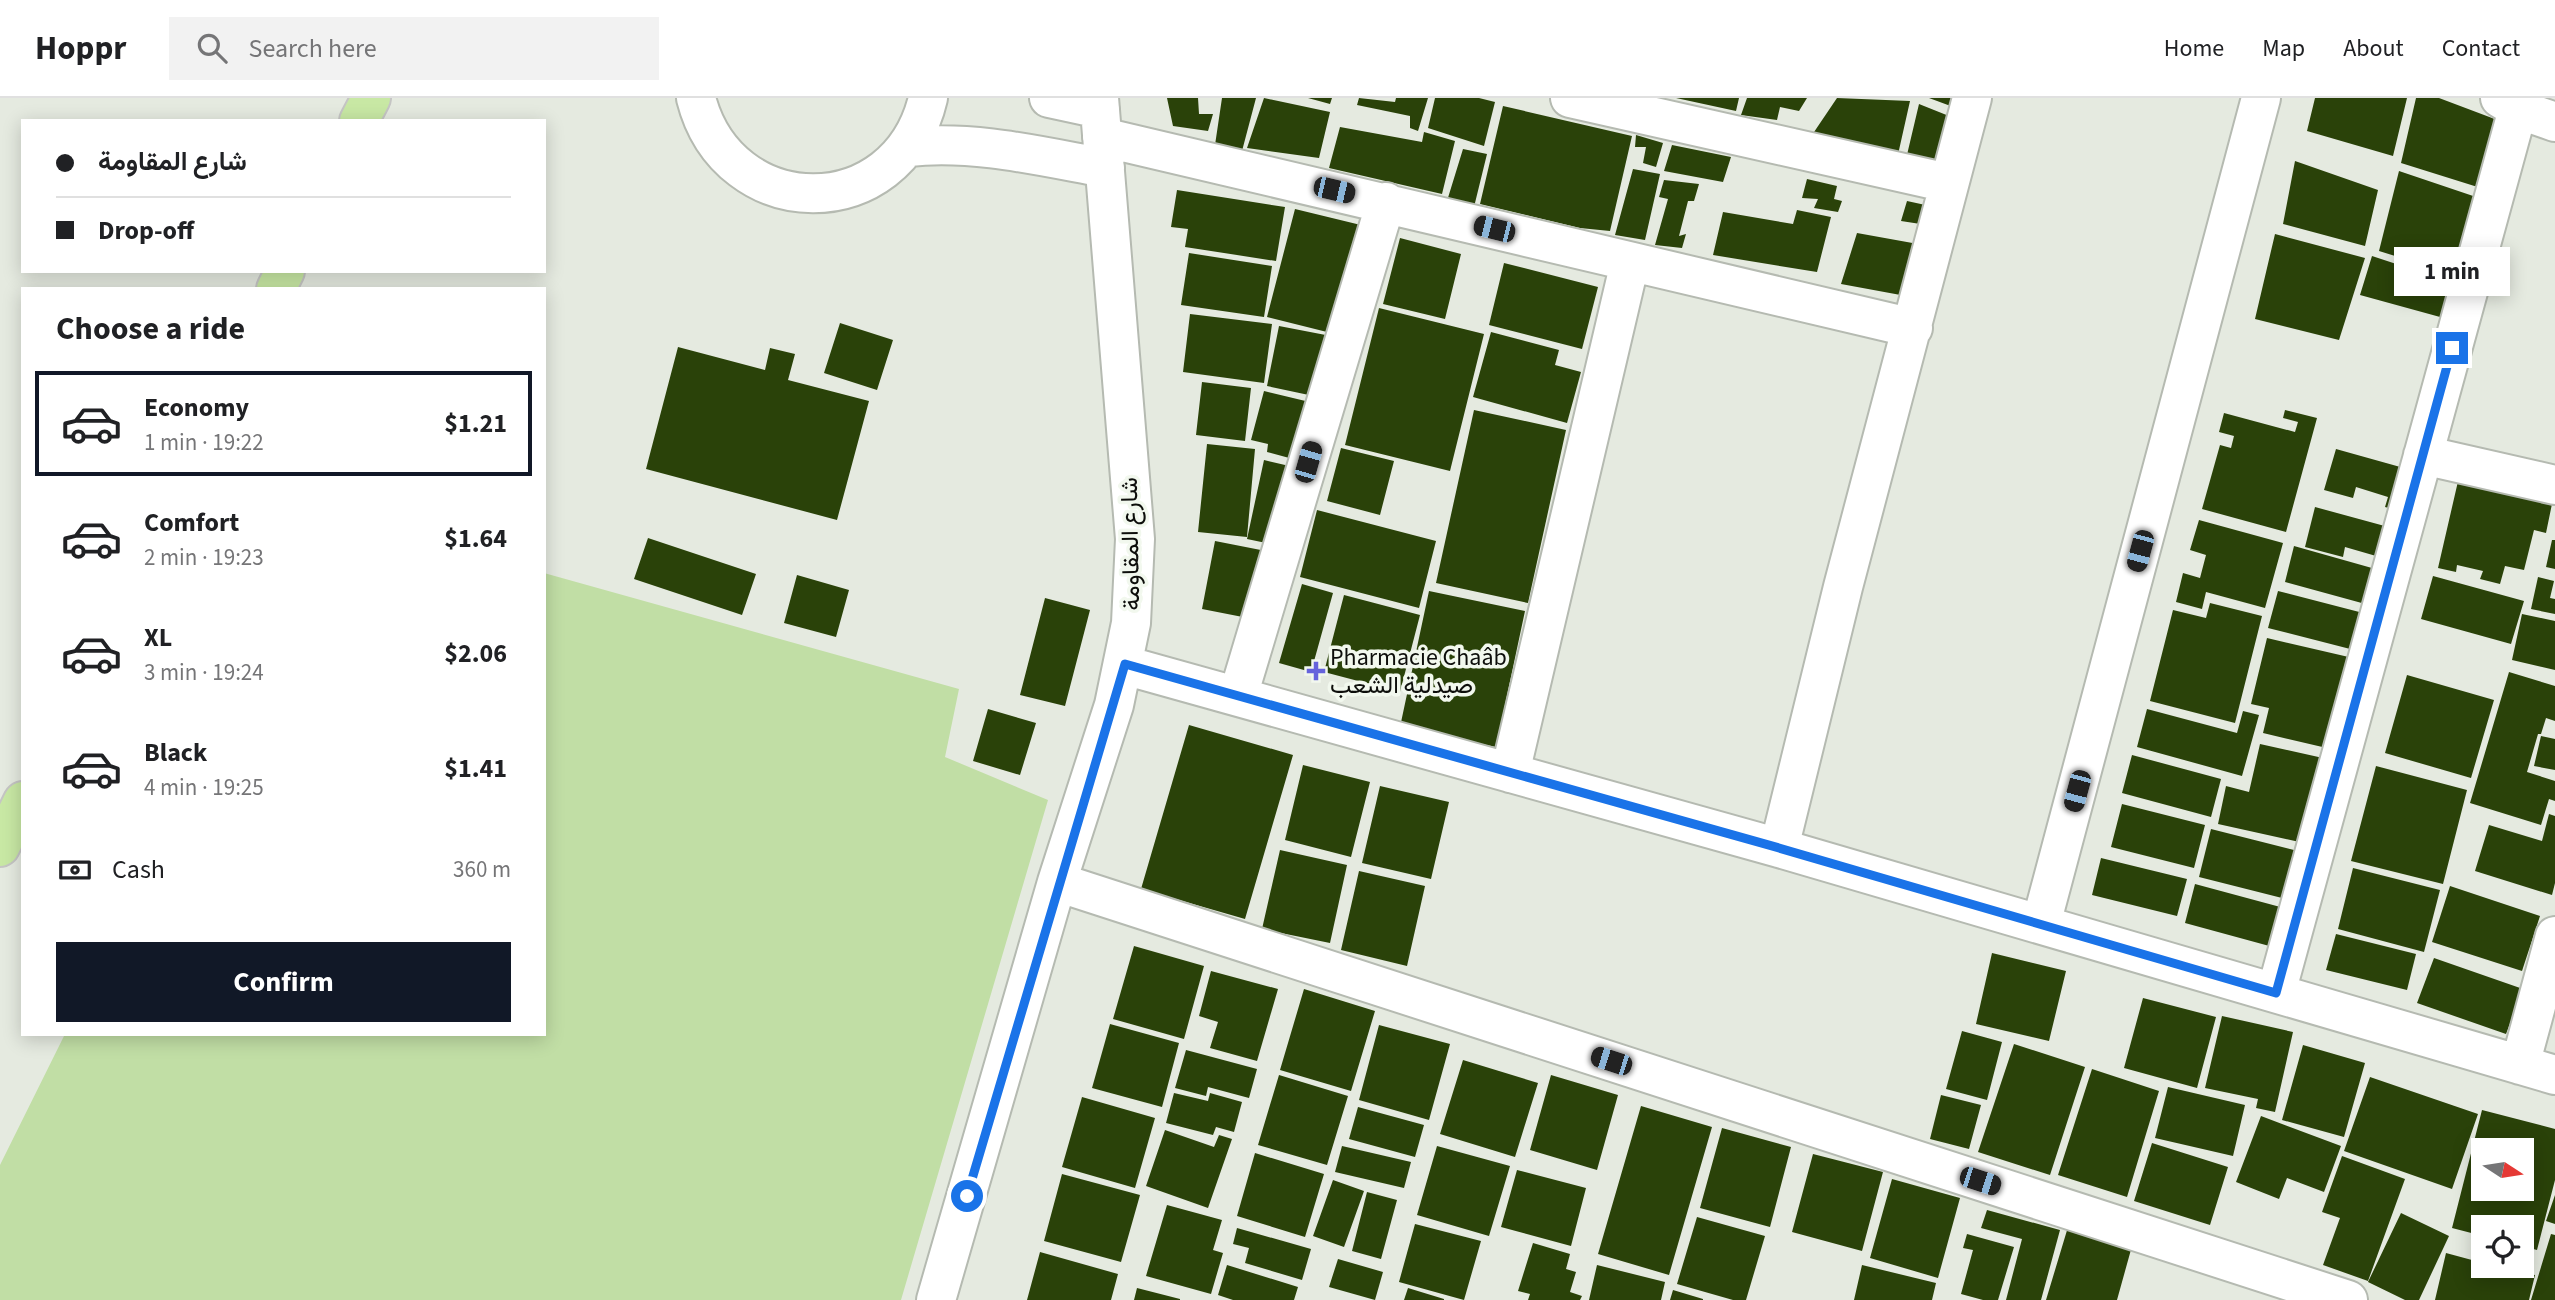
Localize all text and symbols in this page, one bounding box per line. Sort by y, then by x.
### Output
search box [169,17,659,80]
text: Hoppr [35,25,127,72]
icon: search [193,29,231,67]
text: Search here [249,30,377,67]
text: Home [2164,31,2224,66]
text: Map [2262,31,2305,66]
text: About [2343,31,2404,66]
text: Contact [2442,31,2520,66]
text: شارع المقاومة [98,143,247,180]
car [1312,175,1357,205]
text: Drop-off [98,212,194,249]
car [1472,214,1517,244]
callout: 1 min [2394,246,2510,296]
text: 1 min [2424,255,2480,288]
text: Choose a ride [56,306,245,352]
route end [2436,332,2468,364]
text: Economy [144,389,249,426]
icon: car [60,392,123,455]
text: $1.21 [444,405,507,442]
text: 1 min · 19:22 [144,426,264,459]
car [1293,439,1324,485]
street label: شارع المقاومة [1112,477,1149,611]
text: Comfort [144,504,239,541]
icon: car [60,507,123,570]
text: $1.64 [444,520,507,557]
car [2125,528,2156,574]
text: 2 min · 19:23 [144,541,264,574]
text: XL [144,619,172,656]
icon: car [60,622,123,685]
text: $2.06 [444,635,507,672]
place label: Pharmacie Chaâb صيدلية الشعب [1330,640,1507,703]
text: 3 min · 19:24 [144,656,264,689]
marker: Pharmacie Chaâb صيدلية الشعب [1308,663,1324,679]
text: Black [144,734,207,771]
icon: car [60,737,123,800]
text: $1.41 [444,750,507,787]
car [2062,768,2093,814]
text: 4 min · 19:25 [144,771,264,804]
icon: cash [56,851,94,889]
text: Cash [112,851,165,888]
text: 360 m [453,853,511,886]
button: Confirm [56,942,511,1022]
car [1588,1045,1635,1077]
north arrow [2471,1138,2534,1200]
map controls [2471,1138,2534,1278]
car [1957,1165,2004,1197]
route start [951,1180,983,1212]
button: locate [2471,1215,2534,1278]

